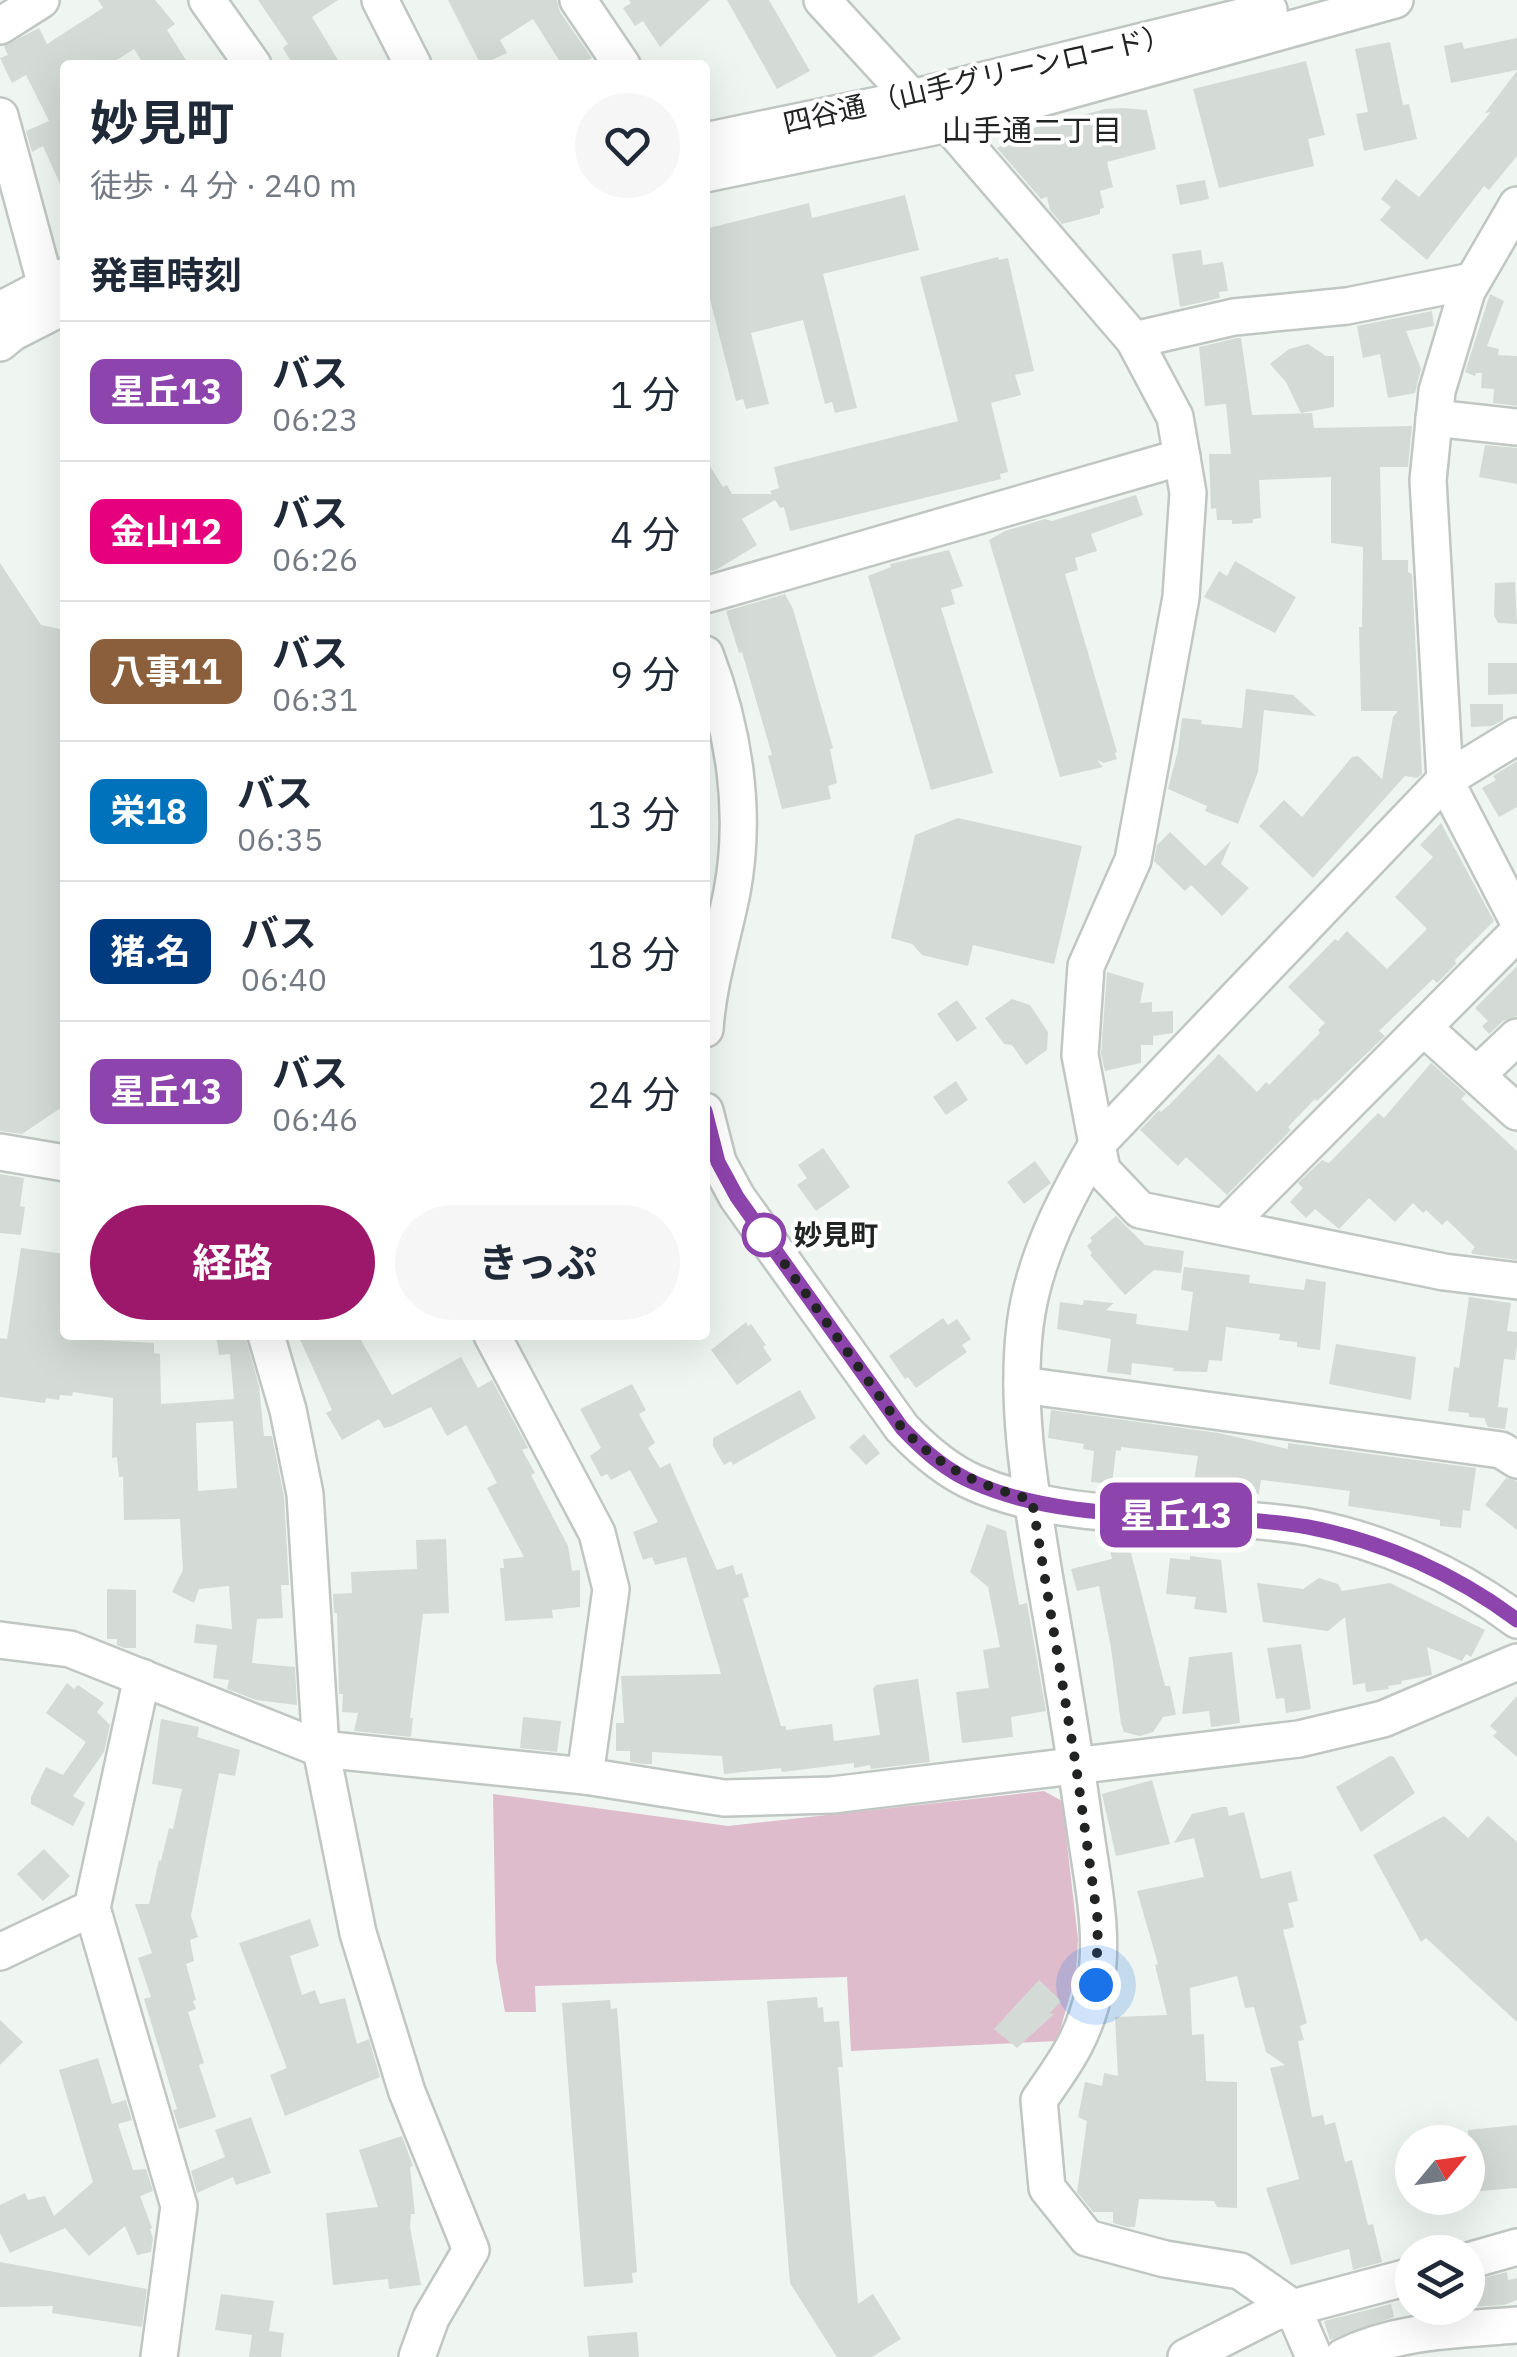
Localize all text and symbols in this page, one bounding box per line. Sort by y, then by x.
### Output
street label: 四谷通 （山手グリーンロード） [779,16,1175,141]
text: 妙見町 [90,91,234,153]
button: heart [575,93,680,198]
district label: 山手通二丁目 [942,110,1122,149]
text: 徒歩 · 4 分 · 240 m [90,164,357,206]
text: 発車時刻 [90,250,242,299]
text: バス [272,348,348,397]
text: 星丘13 [110,368,222,414]
text: 1 分 [610,369,680,418]
text: 06:23 [272,398,358,440]
text: バス [272,488,348,537]
text: 金山12 [110,508,222,554]
text: 4 分 [610,509,680,558]
text: 06:26 [272,538,358,580]
text: バス [272,628,348,677]
text: 八事11 [110,648,222,694]
text: 9 分 [610,649,680,698]
text: 06:31 [272,678,358,720]
text: バス [237,768,313,817]
text: 栄18 [110,788,187,834]
text: 13 分 [587,789,680,838]
text: 06:35 [237,818,323,860]
text: バス [241,908,317,957]
text: 猪.名 [110,928,191,974]
text: 18 分 [587,929,680,978]
text: 06:40 [241,958,327,1000]
text: バス [272,1048,348,1097]
text: 星丘13 [110,1068,222,1114]
text: 24 分 [587,1069,680,1118]
text: 06:46 [272,1098,358,1140]
button: 経路 [90,1205,375,1320]
button: きっぷ [395,1205,680,1320]
marker: 妙見町 [743,1214,785,1256]
place label: 妙見町 [794,1216,878,1253]
line badge: 星丘13 [1106,1482,1246,1548]
text: 星丘13 [1120,1492,1232,1538]
your location [1071,1960,1121,2010]
north arrow [1395,2125,1485,2215]
map controls [1395,2125,1485,2325]
button: layers [1395,2235,1485,2325]

